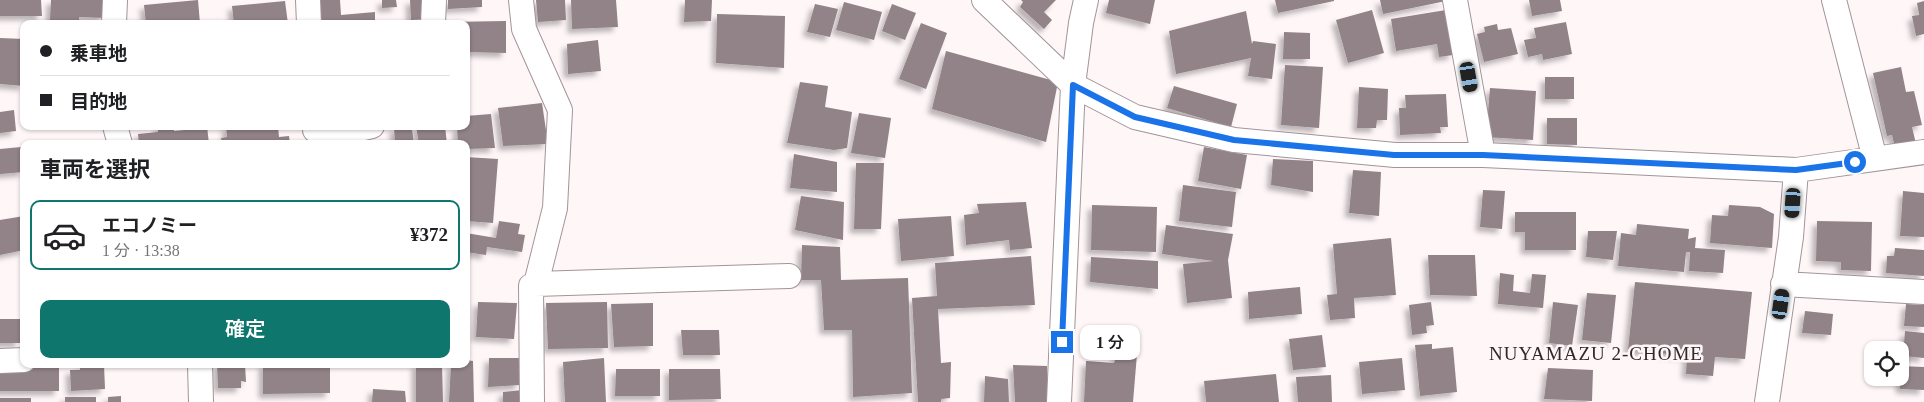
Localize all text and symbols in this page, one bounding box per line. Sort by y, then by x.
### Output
text: 乗車地 [70,43,127,64]
car [1459,61,1478,93]
text: 目的地 [70,91,127,112]
route start [1844,151,1866,173]
text: 車両を選択 [40,157,150,182]
car [1784,188,1801,218]
icon: car [42,213,87,258]
text: エコノミー [102,215,197,236]
text: ¥372 [410,224,448,245]
text: 1 分 · 13:38 [102,242,180,259]
car [1771,288,1790,320]
button: 確定 [40,300,450,358]
callout: 1 分 [1080,324,1140,360]
route end [1051,331,1073,353]
text: 1 分 [1096,334,1124,351]
map controls [1864,341,1909,386]
button: locate [1864,341,1909,386]
district label: NUYAMAZU 2-CHOME [1489,343,1703,364]

